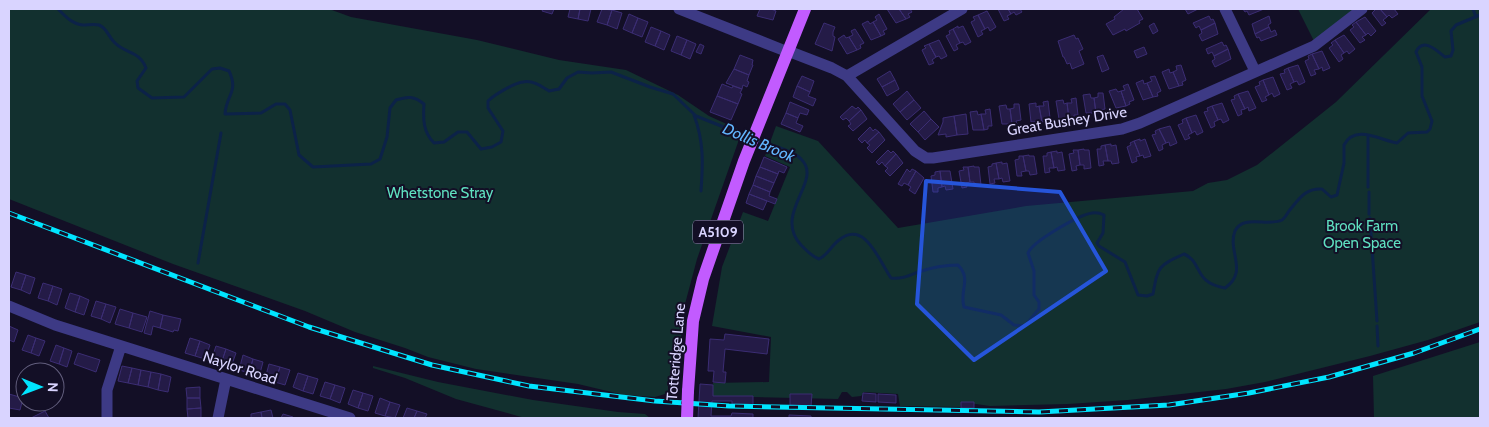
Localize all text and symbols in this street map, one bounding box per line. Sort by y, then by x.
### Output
street label: Great Bushey Drive [1006,103,1128,139]
water label: Dollis Brook [720,119,799,167]
park label: Whetstone Stray [387,184,494,202]
park label: Brook Farm Open Space [1323,217,1401,252]
road number: A5109 [693,220,743,243]
street label: Totteridge Lane [663,302,689,402]
street label: Naylor Road [200,348,280,388]
north arrow [15,362,65,412]
text: N [44,382,62,392]

